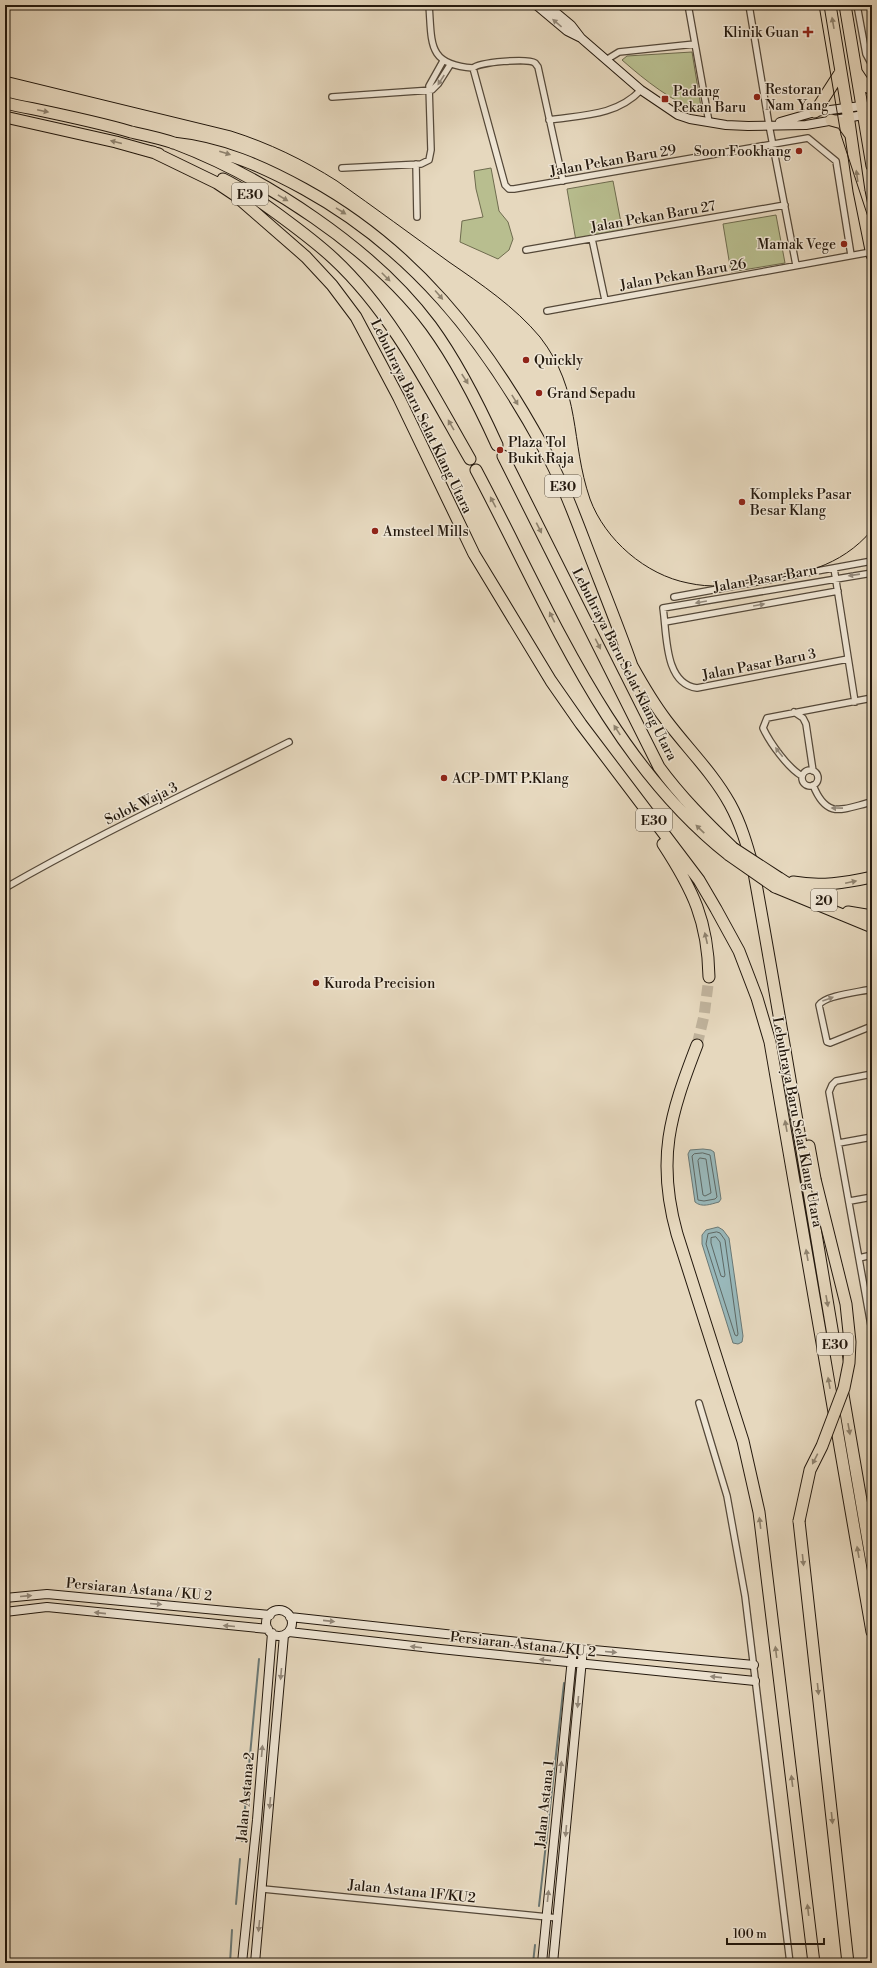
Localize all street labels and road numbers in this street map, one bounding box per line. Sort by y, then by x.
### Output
street label: Jalan Pekan Baru 29 [548,141,678,181]
road number: E30 [232,183,268,205]
street label: Jalan Pekan Baru 27 [588,197,717,237]
street label: Jalan Pekan Baru 26 [618,255,748,295]
street label: Lebuhraya Baru Selat Klang Utara [366,316,477,517]
road number: E30 [545,475,581,497]
street label: Jalan Pasar Baru [711,561,818,597]
street label: Lebuhraya Baru Selat Klang Utara [567,565,681,765]
street label: Jalan Pasar Baru 3 [700,645,818,685]
street label: Solok Waja 3 [102,778,181,829]
road number: E30 [636,809,672,831]
road number: 20 [811,889,837,911]
street label: Lebuhraya Baru Selat Klang Utara [768,1015,826,1230]
road number: E30 [817,1333,853,1355]
street label: Persiaran Astana / KU 2 [65,1575,213,1605]
street label: Persiaran Astana / KU 2 [449,1628,597,1662]
street label: Jalan Astana 2 [233,1752,259,1844]
street label: Jalan Astana 1 [531,1759,559,1850]
street label: Jalan Astana 1F/KU2 [346,1876,476,1908]

